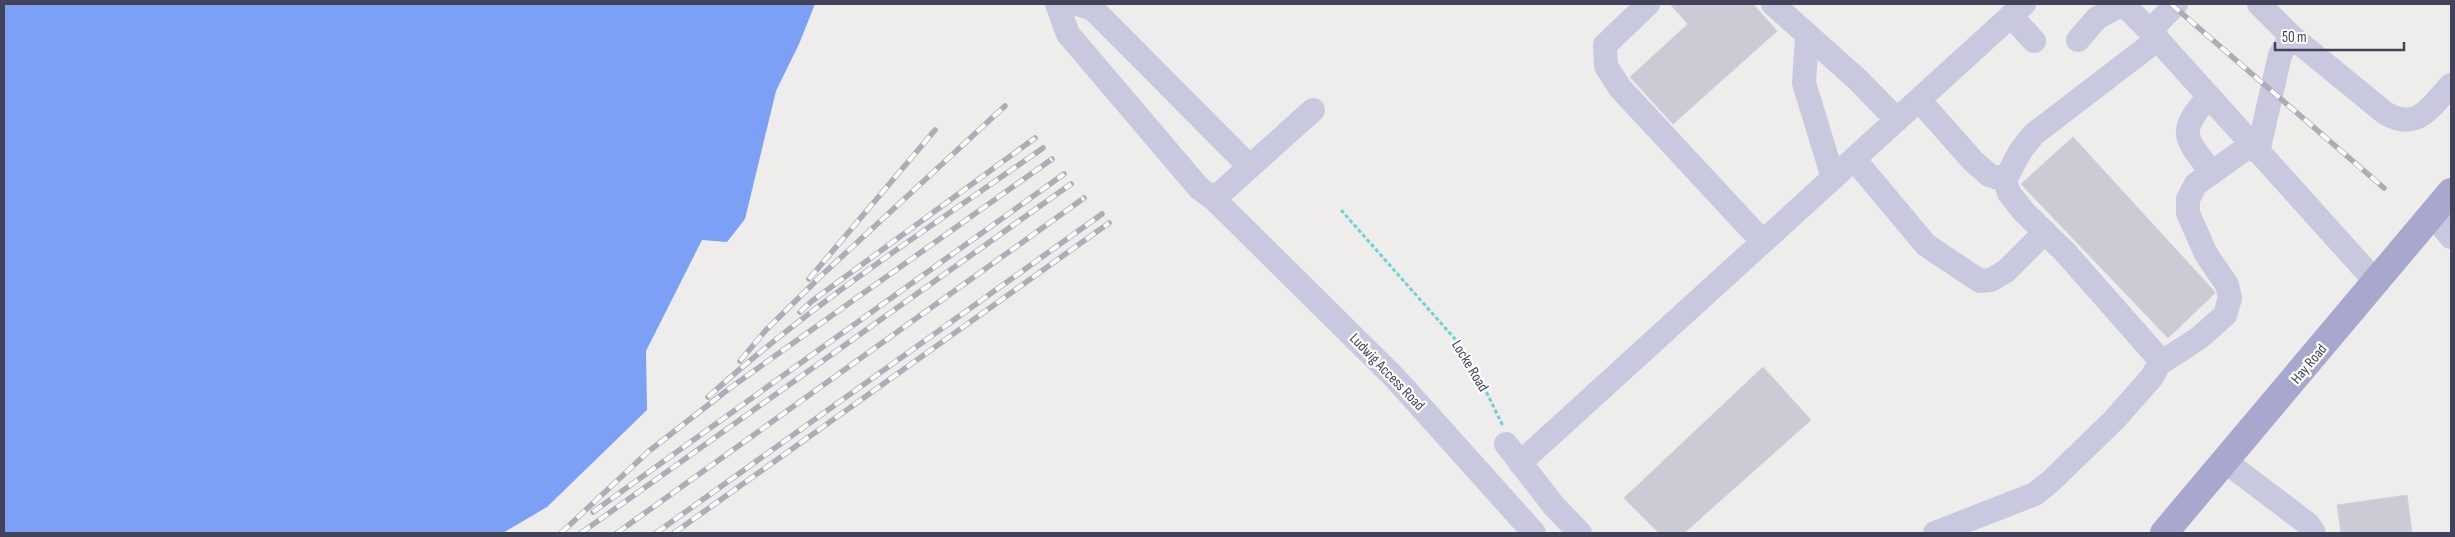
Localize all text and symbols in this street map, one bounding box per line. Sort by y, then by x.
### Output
scale bar [2275,20,2404,52]
text: 50 m [2282,28,2307,47]
street label: Ludwig Access Road [1345,329,1429,415]
street label: Locke Road [1447,337,1493,395]
street label: Hay Road [2287,340,2331,388]

